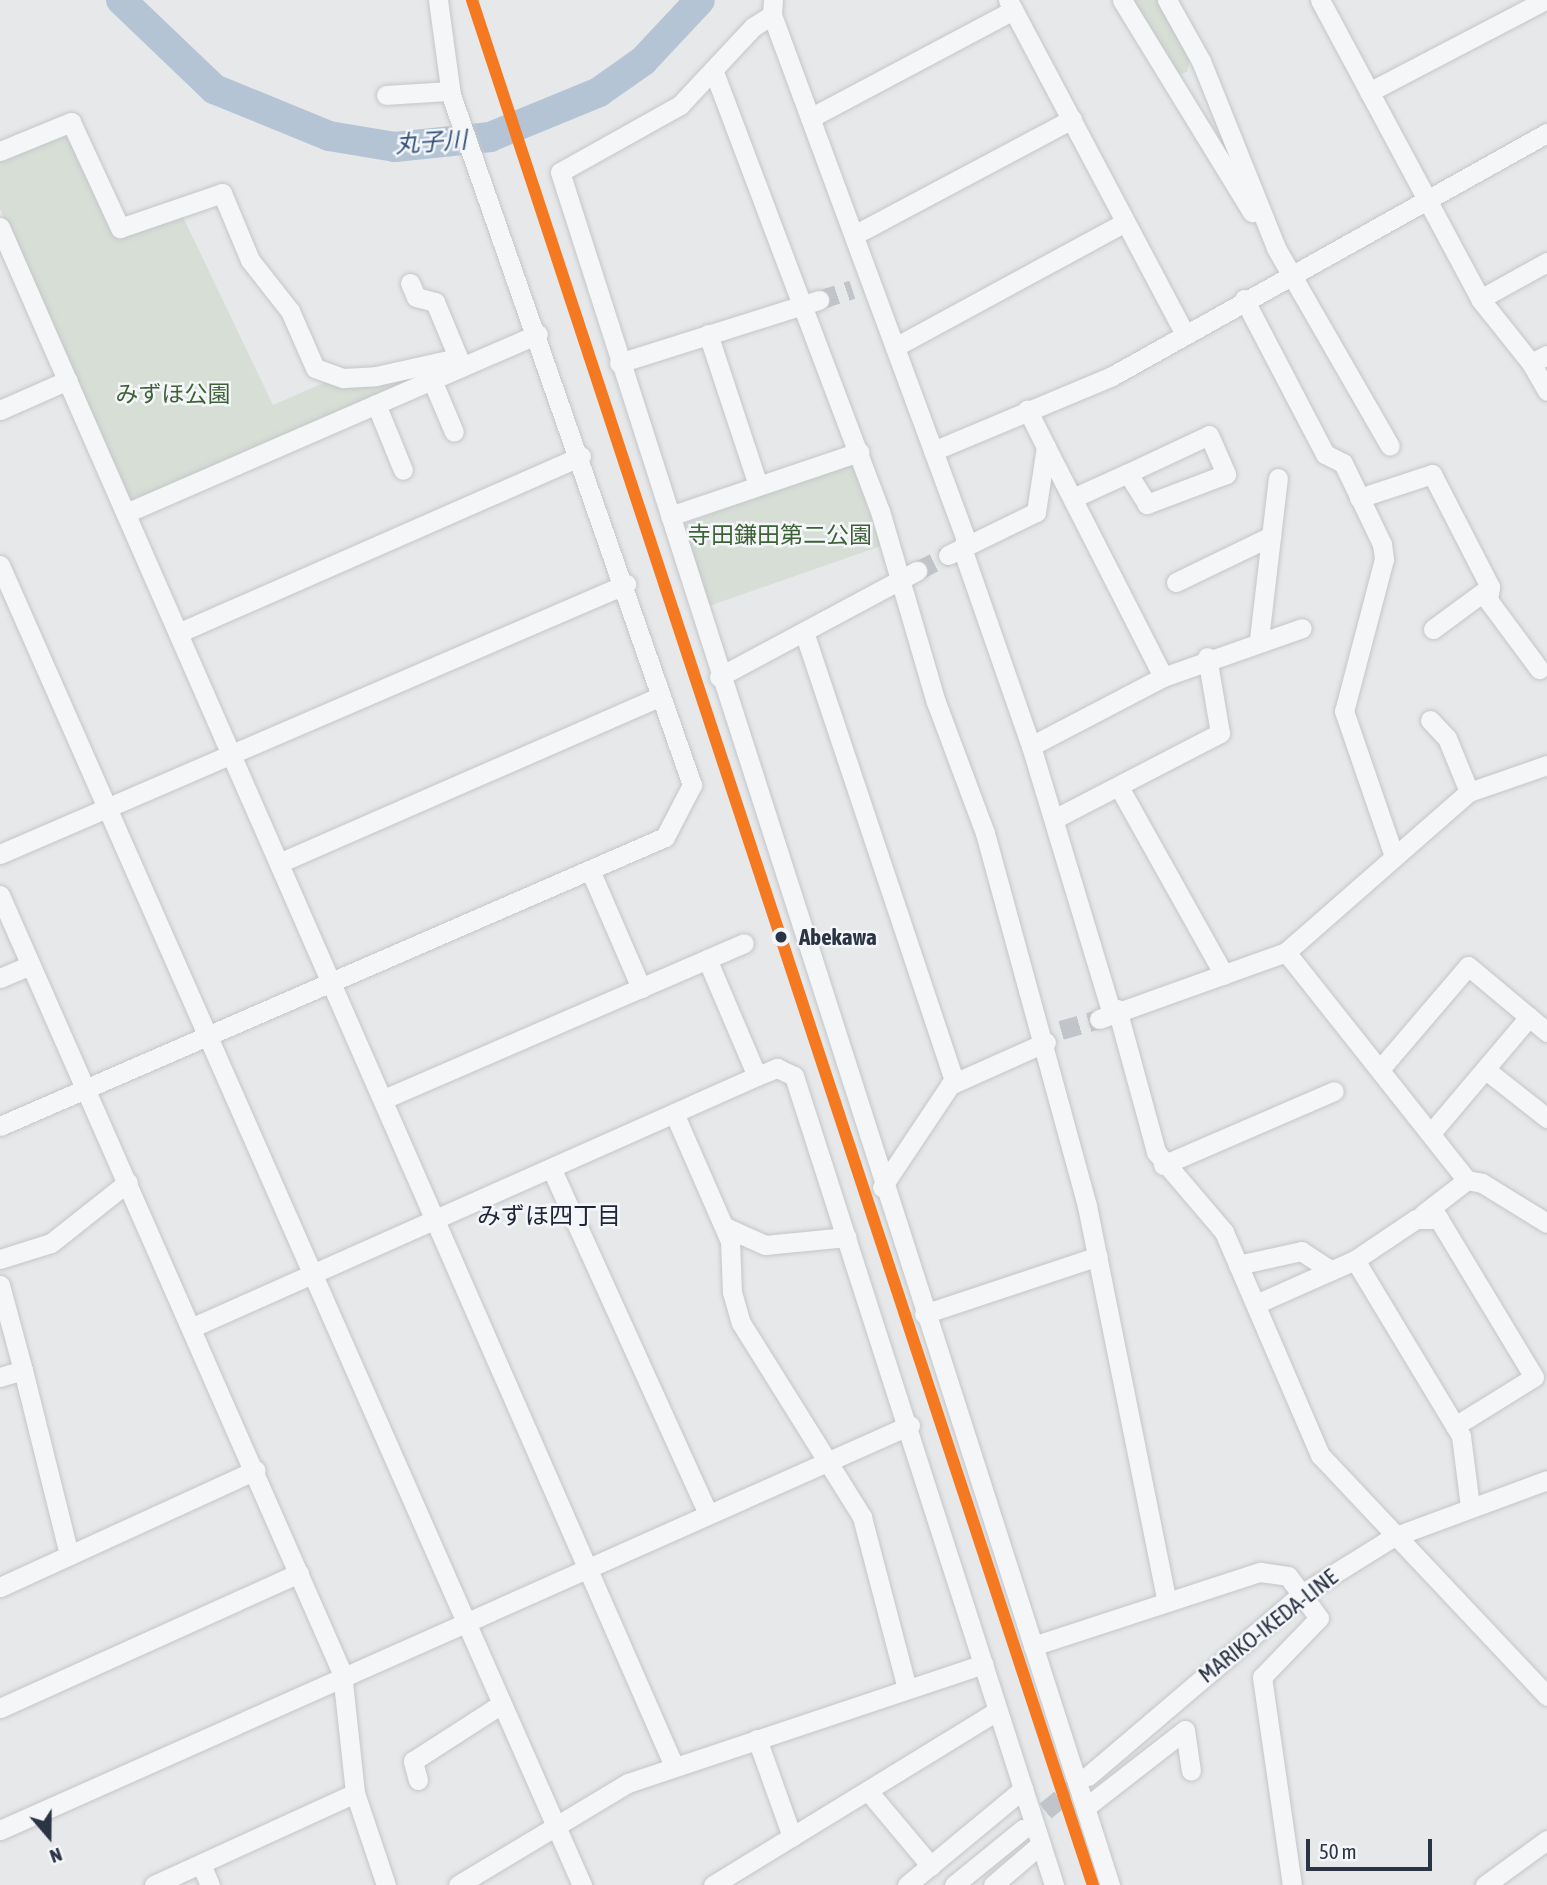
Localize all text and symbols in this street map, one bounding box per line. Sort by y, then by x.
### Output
water label: 丸子川 [394,125,468,159]
park label: みずほ公園 [116,380,230,408]
park label: 寺田鎌田第二公園 [688,521,872,549]
place label: Abekawa [799,923,877,951]
marker: Abekawa [769,925,793,949]
district label: みずほ四丁目 [477,1202,621,1230]
street label: MARIKO-IKEDA-LINE [1193,1563,1343,1689]
north arrow [14,1801,84,1871]
scale bar [1309,1826,1435,1870]
text: 50 m [1319,1839,1357,1863]
text: N [47,1843,65,1868]

